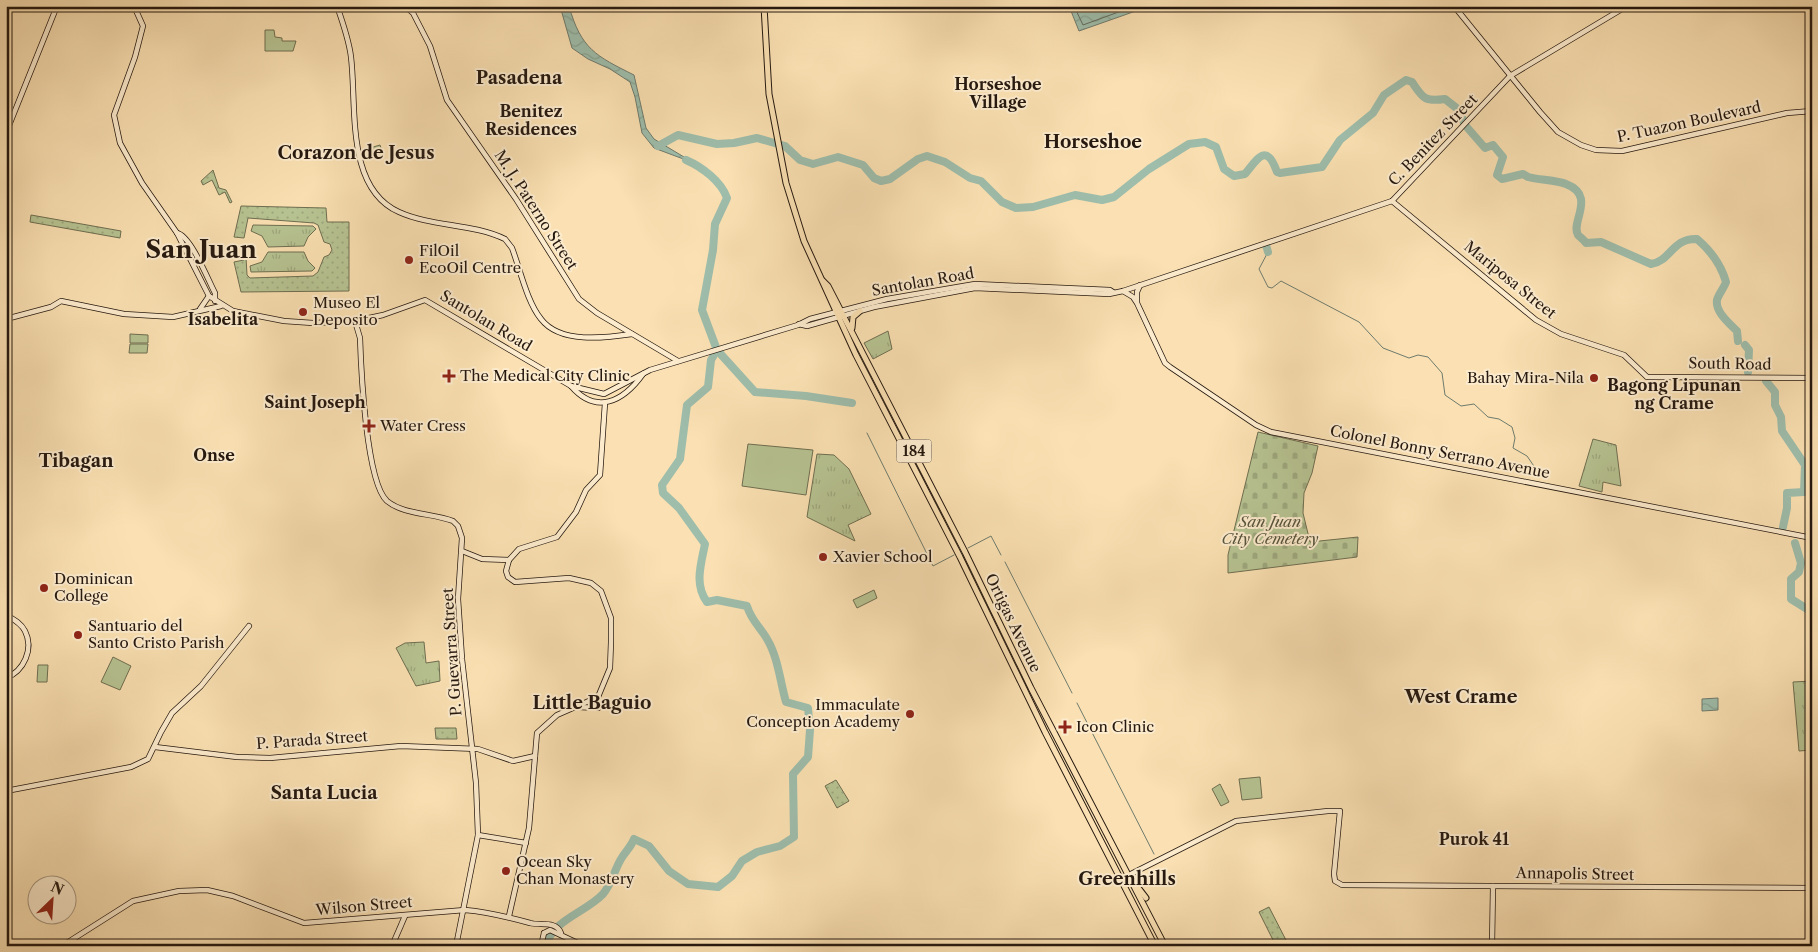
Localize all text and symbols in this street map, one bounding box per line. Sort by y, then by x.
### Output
district label: Pasadena [476,67,563,89]
district label: Horseshoe Village [954,74,1042,112]
street label: C. Benitez Street [1384,89,1482,190]
street label: P. Tuazon Boulevard [1615,97,1763,146]
district label: Benitez Residences [485,101,577,139]
district label: Horseshoe [1044,131,1142,153]
district label: Corazon de Jesus [278,142,435,164]
street label: M. J. Paterno Street [491,146,583,274]
district label: San Juan [145,234,257,265]
street label: Mariposa Street [1460,237,1561,323]
place label: FilOil EcoOil Centre [419,241,521,277]
marker: FilOil EcoOil Centre [403,254,415,266]
street label: Santolan Road [870,263,976,300]
street label: Santolan Road [437,286,536,355]
place label: Museo El Deposito [313,293,381,329]
marker: Museo El Deposito [297,306,309,318]
district label: Isabelita [188,309,259,329]
street label: South Road [1688,353,1772,374]
place label: The Medical City Clinic [460,366,630,385]
place label: Bahay Mira-Nila [1467,368,1584,387]
marker: The Medical City Clinic [442,369,456,383]
marker: Bahay Mira-Nila [1588,372,1600,384]
district label: Bagong Lipunan ng Crame [1607,375,1741,413]
district label: Saint Joseph [264,392,366,412]
place label: Water Cress [379,416,466,435]
marker: Water Cress [362,419,376,433]
street label: Colonel Bonny Serrano Avenue [1328,421,1552,482]
road number: 184 [896,440,932,462]
district label: Onse [193,445,235,465]
district label: Tibagan [38,450,114,472]
park label: San Juan City Cemetery [1222,512,1319,548]
place label: Xavier School [832,547,933,566]
marker: Xavier School [817,551,829,563]
place label: Dominican College [54,569,134,605]
street label: Ortigas Avenue [981,570,1046,675]
marker: Dominican College [38,582,50,594]
street label: P. Guevarra Street [437,587,465,717]
place label: Santuario del Santo Cristo Parish [88,616,225,652]
marker: Santuario del Santo Cristo Parish [72,629,84,641]
district label: West Crame [1404,686,1518,708]
district label: Little Baguio [533,692,651,714]
place label: Immaculate Conception Academy [746,695,901,731]
marker: Immaculate Conception Academy [904,708,916,720]
place label: Icon Clinic [1076,717,1154,736]
marker: Icon Clinic [1058,720,1072,734]
street label: P. Parada Street [256,726,369,753]
district label: Santa Lucia [270,782,378,804]
district label: Purok 41 [1439,829,1510,849]
place label: Ocean Sky Chan Monastery [516,852,635,888]
street label: Annapolis Street [1515,863,1635,884]
marker: Ocean Sky Chan Monastery [500,865,512,877]
district label: Greenhills [1078,868,1176,890]
north arrow [28,874,78,924]
text: N [48,877,67,899]
street label: Wilson Street [314,892,414,919]

